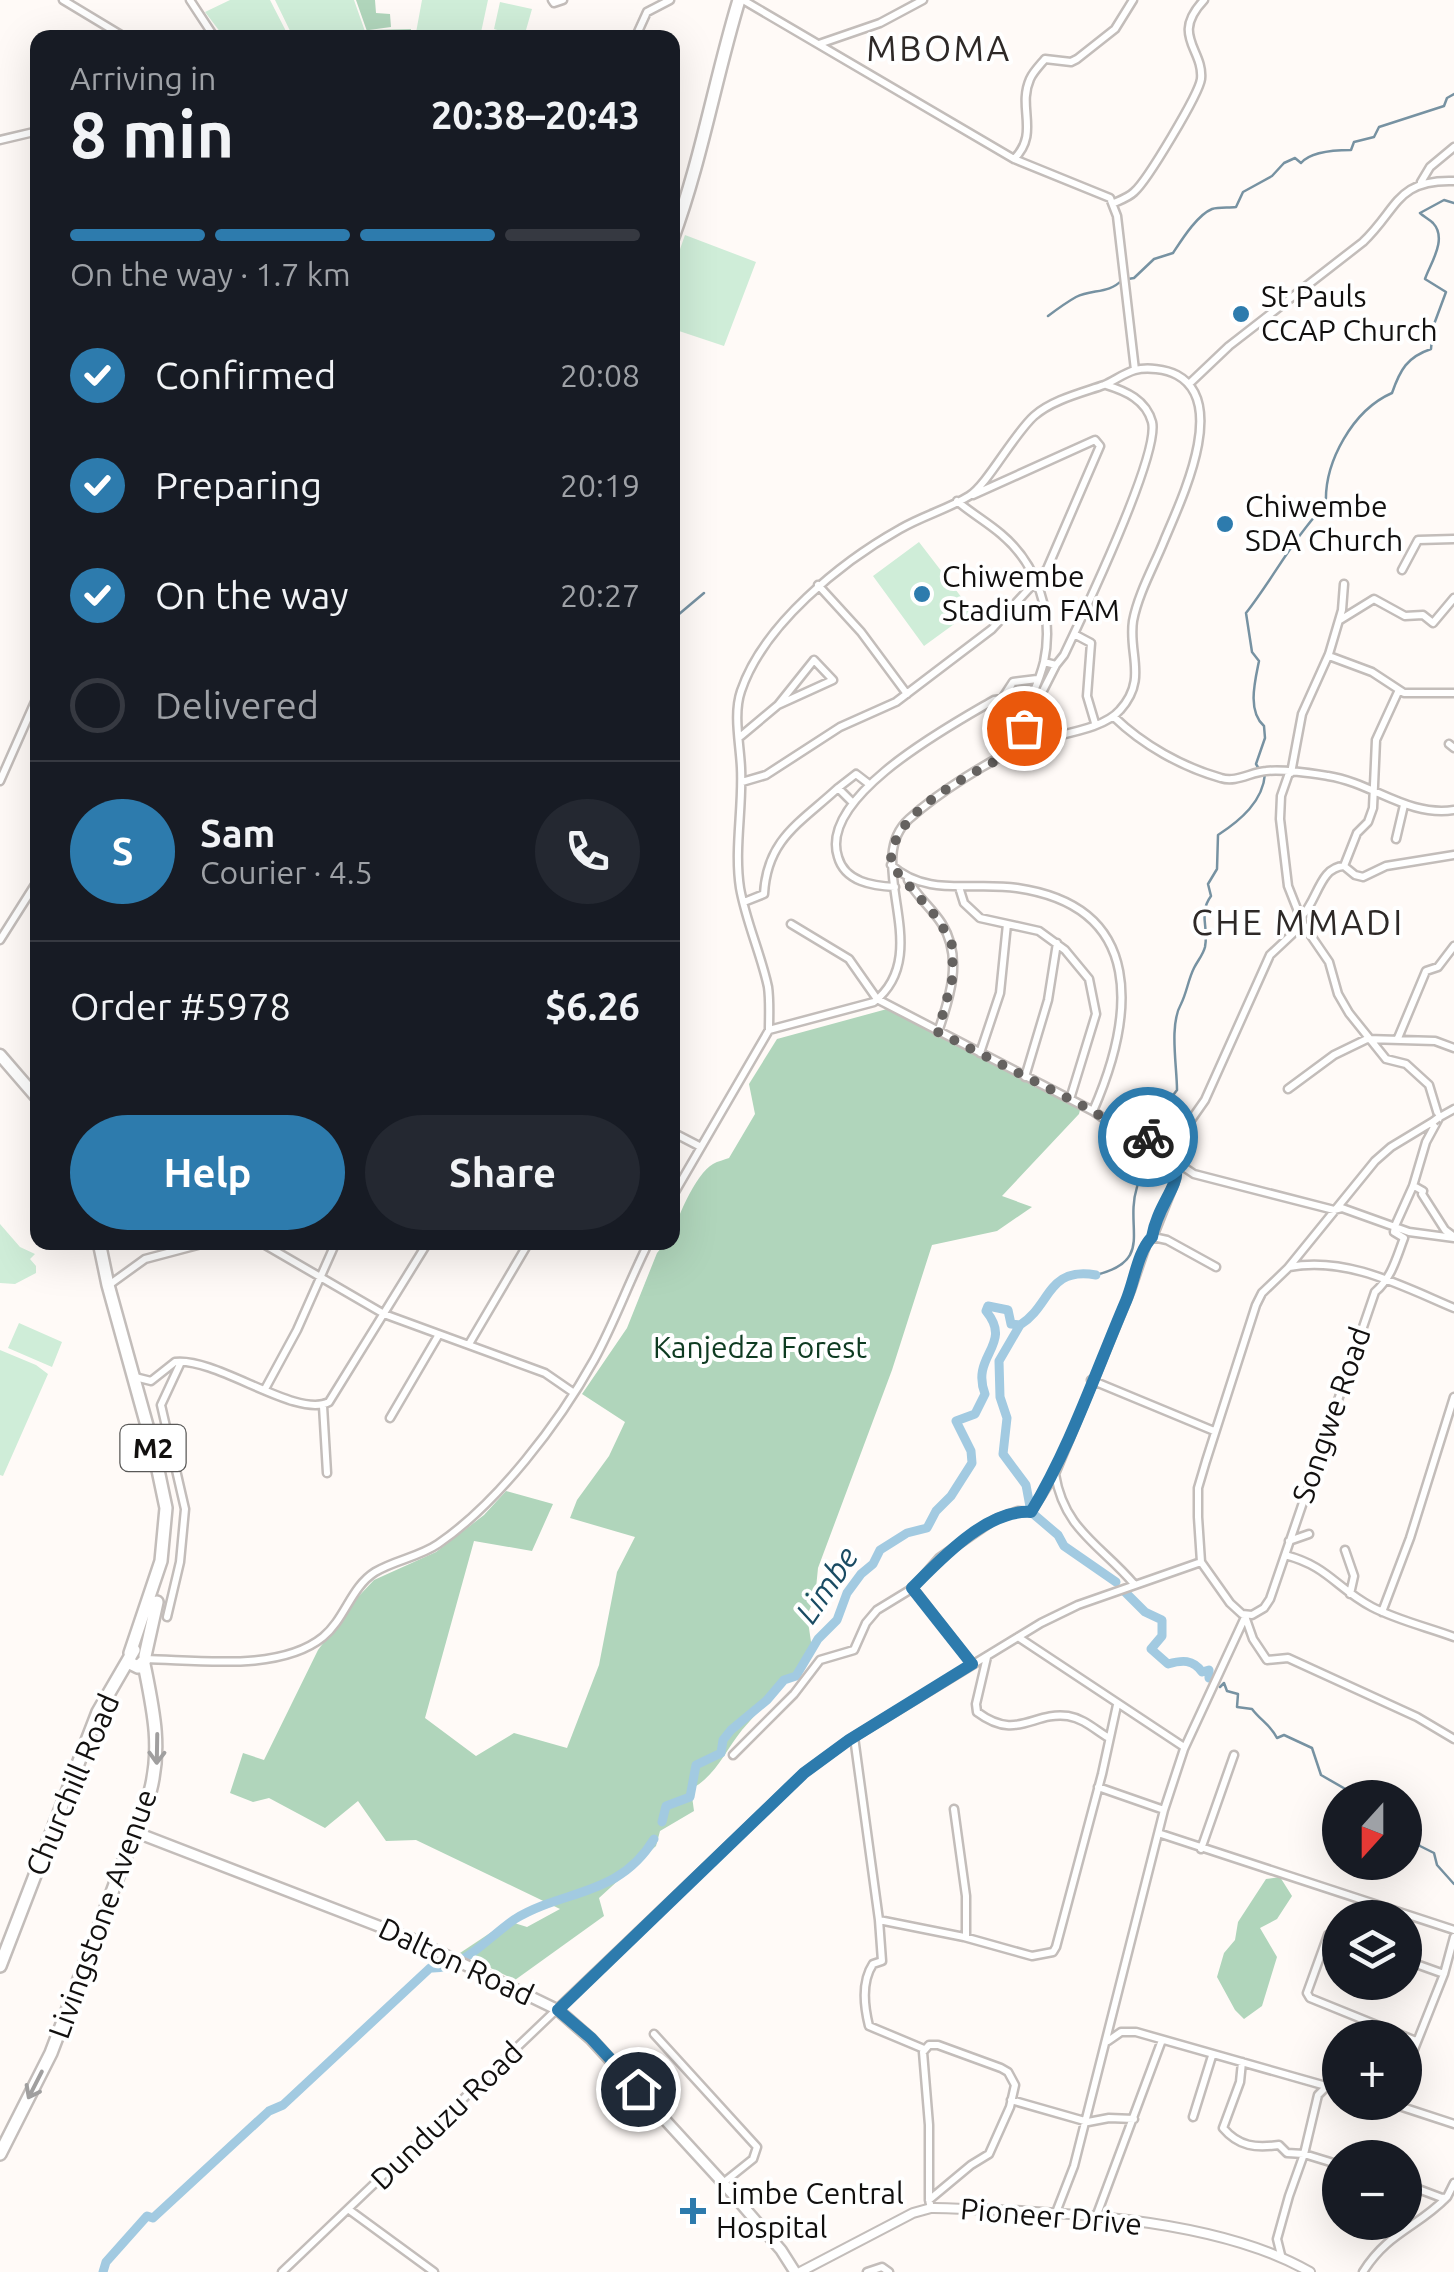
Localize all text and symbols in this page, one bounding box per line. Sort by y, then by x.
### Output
district label: MBOMA [866,28,1012,68]
text: Arriving in [70,60,216,96]
text: 20:38–20:43 [431,94,640,136]
text: 8 min [70,97,234,170]
text: On the way · 1.7 km [70,256,351,292]
place label: St Pauls CCAP Church [1261,279,1438,347]
marker: St Pauls CCAP Church [1230,303,1252,325]
icon: check [70,348,125,403]
text: Confirmed [155,354,336,396]
text: 20:08 [560,357,640,393]
icon: check [70,458,125,513]
text: Preparing [155,464,322,506]
text: 20:19 [560,467,640,503]
place label: Chiwembe SDA Church [1245,489,1403,557]
marker: Chiwembe SDA Church [1214,513,1236,535]
place label: Chiwembe Stadium FAM [942,559,1120,627]
icon: check [70,568,125,623]
text: On the way [155,574,348,616]
text: 20:27 [560,577,640,613]
marker: Chiwembe Stadium FAM [911,583,933,605]
text: Delivered [155,684,319,726]
pin [982,686,1067,771]
icon: bag [997,701,1052,756]
button: phone [535,799,640,904]
text: Sam [200,812,275,854]
text: S [112,830,133,872]
text: Courier · 4.5 [200,854,373,890]
district label: CHE MMADI [1191,902,1405,942]
text: Order #5978 [70,985,291,1027]
text: $6.26 [545,985,640,1027]
courier [1098,1087,1198,1187]
icon: bike [1121,1110,1176,1165]
button: Help [70,1115,345,1230]
button: Share [365,1115,640,1230]
street label: Songwe Road [1285,1322,1377,1507]
park label: Kanjedza Forest [653,1330,867,1364]
road number: M2 [120,1425,186,1471]
water label: Limbe [788,1539,865,1629]
street label: Churchill Road [19,1689,126,1881]
one-way arrow [147,1733,166,1765]
north arrow [1322,1780,1422,1880]
map controls [1322,1780,1422,2240]
street label: Livingstone Avenue [41,1784,163,2043]
button: layers [1322,1900,1422,2000]
street label: Dalton Road [374,1910,539,2012]
button: + [1322,2020,1422,2120]
street label: Dunduzu Road [364,2035,529,2196]
pin [596,2047,681,2132]
icon: home [611,2062,666,2117]
one-way arrow [25,2070,44,2100]
button: − [1322,2140,1422,2240]
place label: Limbe Central Hospital [716,2176,904,2244]
street label: Pioneer Drive [959,2191,1143,2241]
marker: Limbe Central Hospital [680,2198,706,2224]

